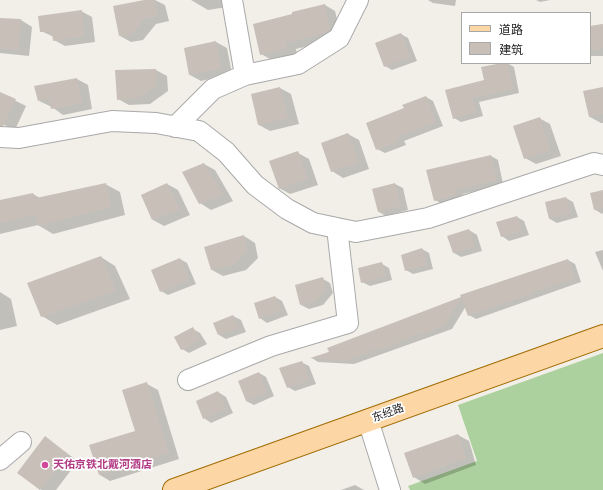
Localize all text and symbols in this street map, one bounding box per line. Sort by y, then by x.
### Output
legend [461,12,591,64]
text: 道路 [499,23,523,37]
text: 建筑 [499,43,523,57]
street label: 东经路 [370,401,406,425]
place label: 天佑京铁北戴河酒店 [53,458,152,472]
marker: 天佑京铁北戴河酒店 [40,460,50,470]

